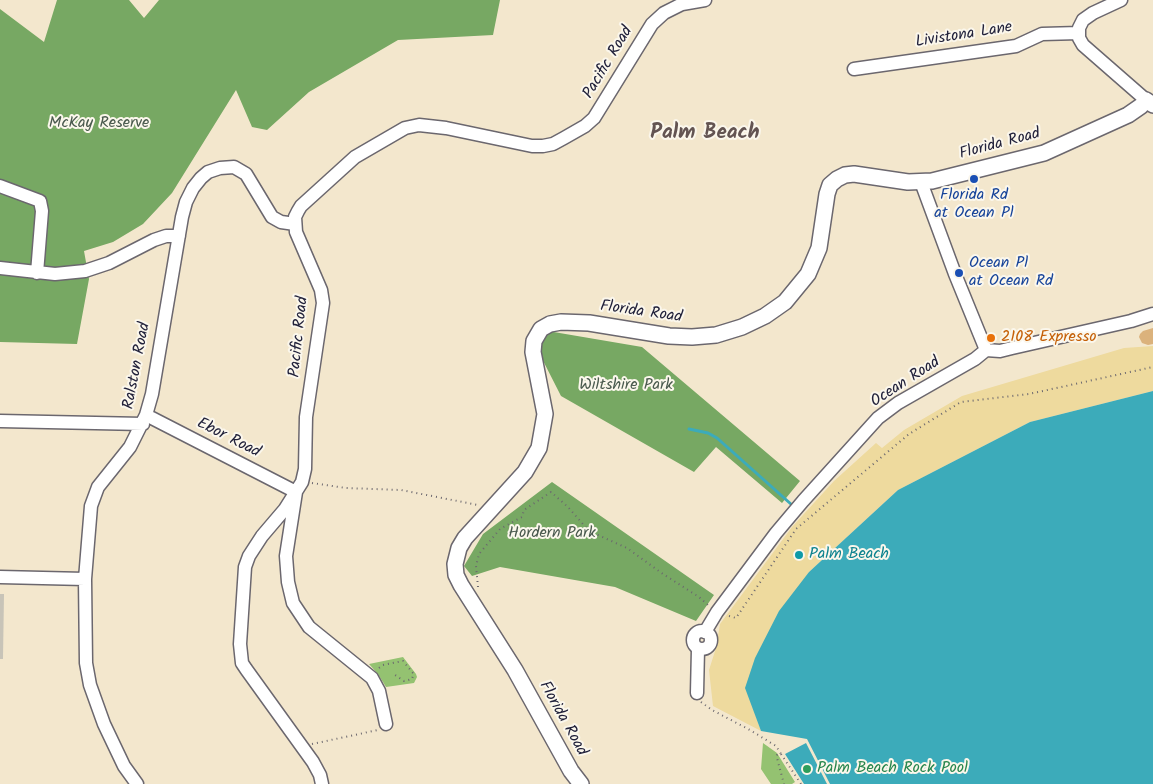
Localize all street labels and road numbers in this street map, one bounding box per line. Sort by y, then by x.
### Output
street label: Livistona Lane [914,19,1014,53]
street label: Pacific Road [580,23,638,103]
street label: Florida Road [958,125,1042,165]
street label: Pacific Road [286,296,314,378]
street label: Florida Road [599,298,683,328]
street label: Ralston Road [120,321,156,411]
street label: Ocean Road [868,354,944,412]
street label: Ebor Road [193,415,263,463]
street label: Florida Road [534,678,590,760]

